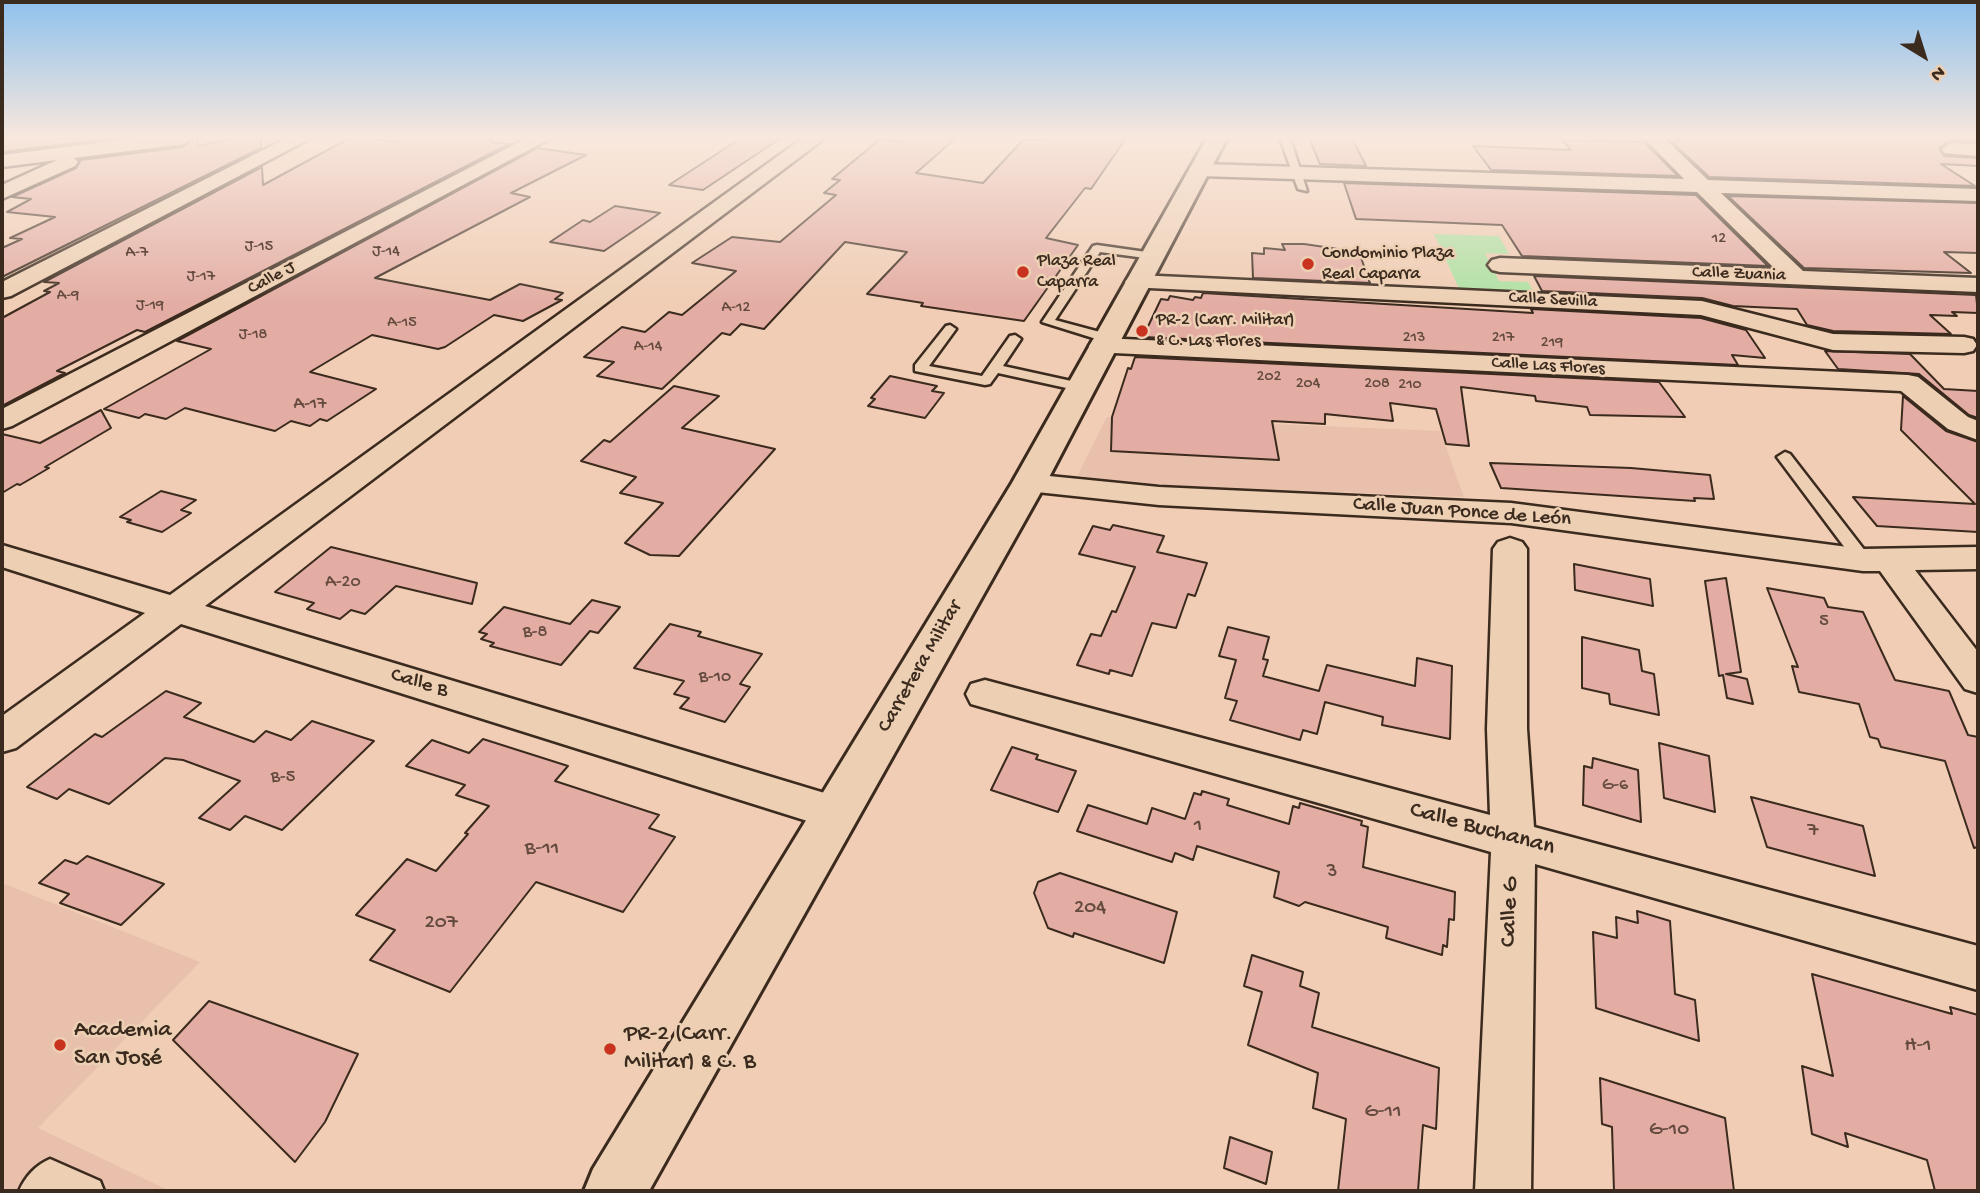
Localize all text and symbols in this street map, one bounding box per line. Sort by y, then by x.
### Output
north arrow [1889,21,1959,91]
text: N [1925,60,1949,86]
house number: 12 [1712,230,1726,250]
house number: J-15 [245,238,273,258]
house number: J-14 [372,243,400,263]
place label: Condominio Plaza Real Caparra [1322,243,1454,286]
house number: A-7 [126,244,148,264]
place label: Plaza Real Caparra [1037,251,1116,294]
marker: Condominio Plaza Real Caparra [1300,256,1316,272]
street label: Calle J [245,258,299,300]
street label: Calle Zuania [1692,263,1786,287]
marker: Plaza Real Caparra [1015,264,1031,280]
house number: J-17 [187,268,215,288]
house number: A-9 [57,287,79,307]
street label: Calle Sevilla [1508,288,1598,314]
house number: J-19 [136,297,164,317]
house number: A-12 [722,299,750,319]
place label: PR-2 (Carr. Militar) & C. Las Flores [1156,310,1295,352]
house number: A-15 [387,314,417,334]
marker: PR-2 (Carr. Militar) & C. Las Flores [1134,323,1150,339]
house number: J-18 [239,326,267,346]
house number: 213 [1403,329,1425,349]
house number: 217 [1492,329,1514,349]
house number: 219 [1541,334,1563,354]
house number: A-14 [634,338,662,358]
street label: Calle Las Flores [1491,353,1605,381]
house number: 202 [1257,368,1281,388]
house number: 204 [1296,375,1320,395]
house number: 208 [1364,375,1390,395]
house number: 210 [1398,376,1422,396]
house number: A-17 [294,394,326,416]
street label: Calle Juan Ponce de León [1352,493,1572,533]
house number: A-20 [325,572,361,594]
street label: Carretera Militar [873,597,969,737]
house number: 5 [1819,611,1829,633]
house number: B-8 [523,622,547,644]
street label: Calle B [387,663,451,705]
house number: B-10 [699,667,731,689]
house number: B-5 [271,767,295,789]
house number: G-6 [1602,775,1628,797]
street label: Calle Buchanan [1406,797,1558,863]
house number: 1 [1194,814,1202,840]
house number: 7 [1808,819,1818,845]
house number: B-11 [525,837,559,863]
house number: 3 [1327,860,1337,886]
street label: Calle G [1495,876,1527,948]
house number: 204 [1074,896,1106,922]
house number: 207 [424,911,458,937]
place label: Academia San José [74,1017,172,1073]
place label: PR-2 (Carr. Militar) & C. B [624,1021,756,1077]
house number: H-1 [1904,1034,1932,1060]
marker: Academia San José [52,1037,68,1053]
marker: PR-2 (Carr. Militar) & C. B [602,1041,618,1057]
house number: G-11 [1365,1100,1401,1126]
house number: G-10 [1649,1118,1689,1144]

